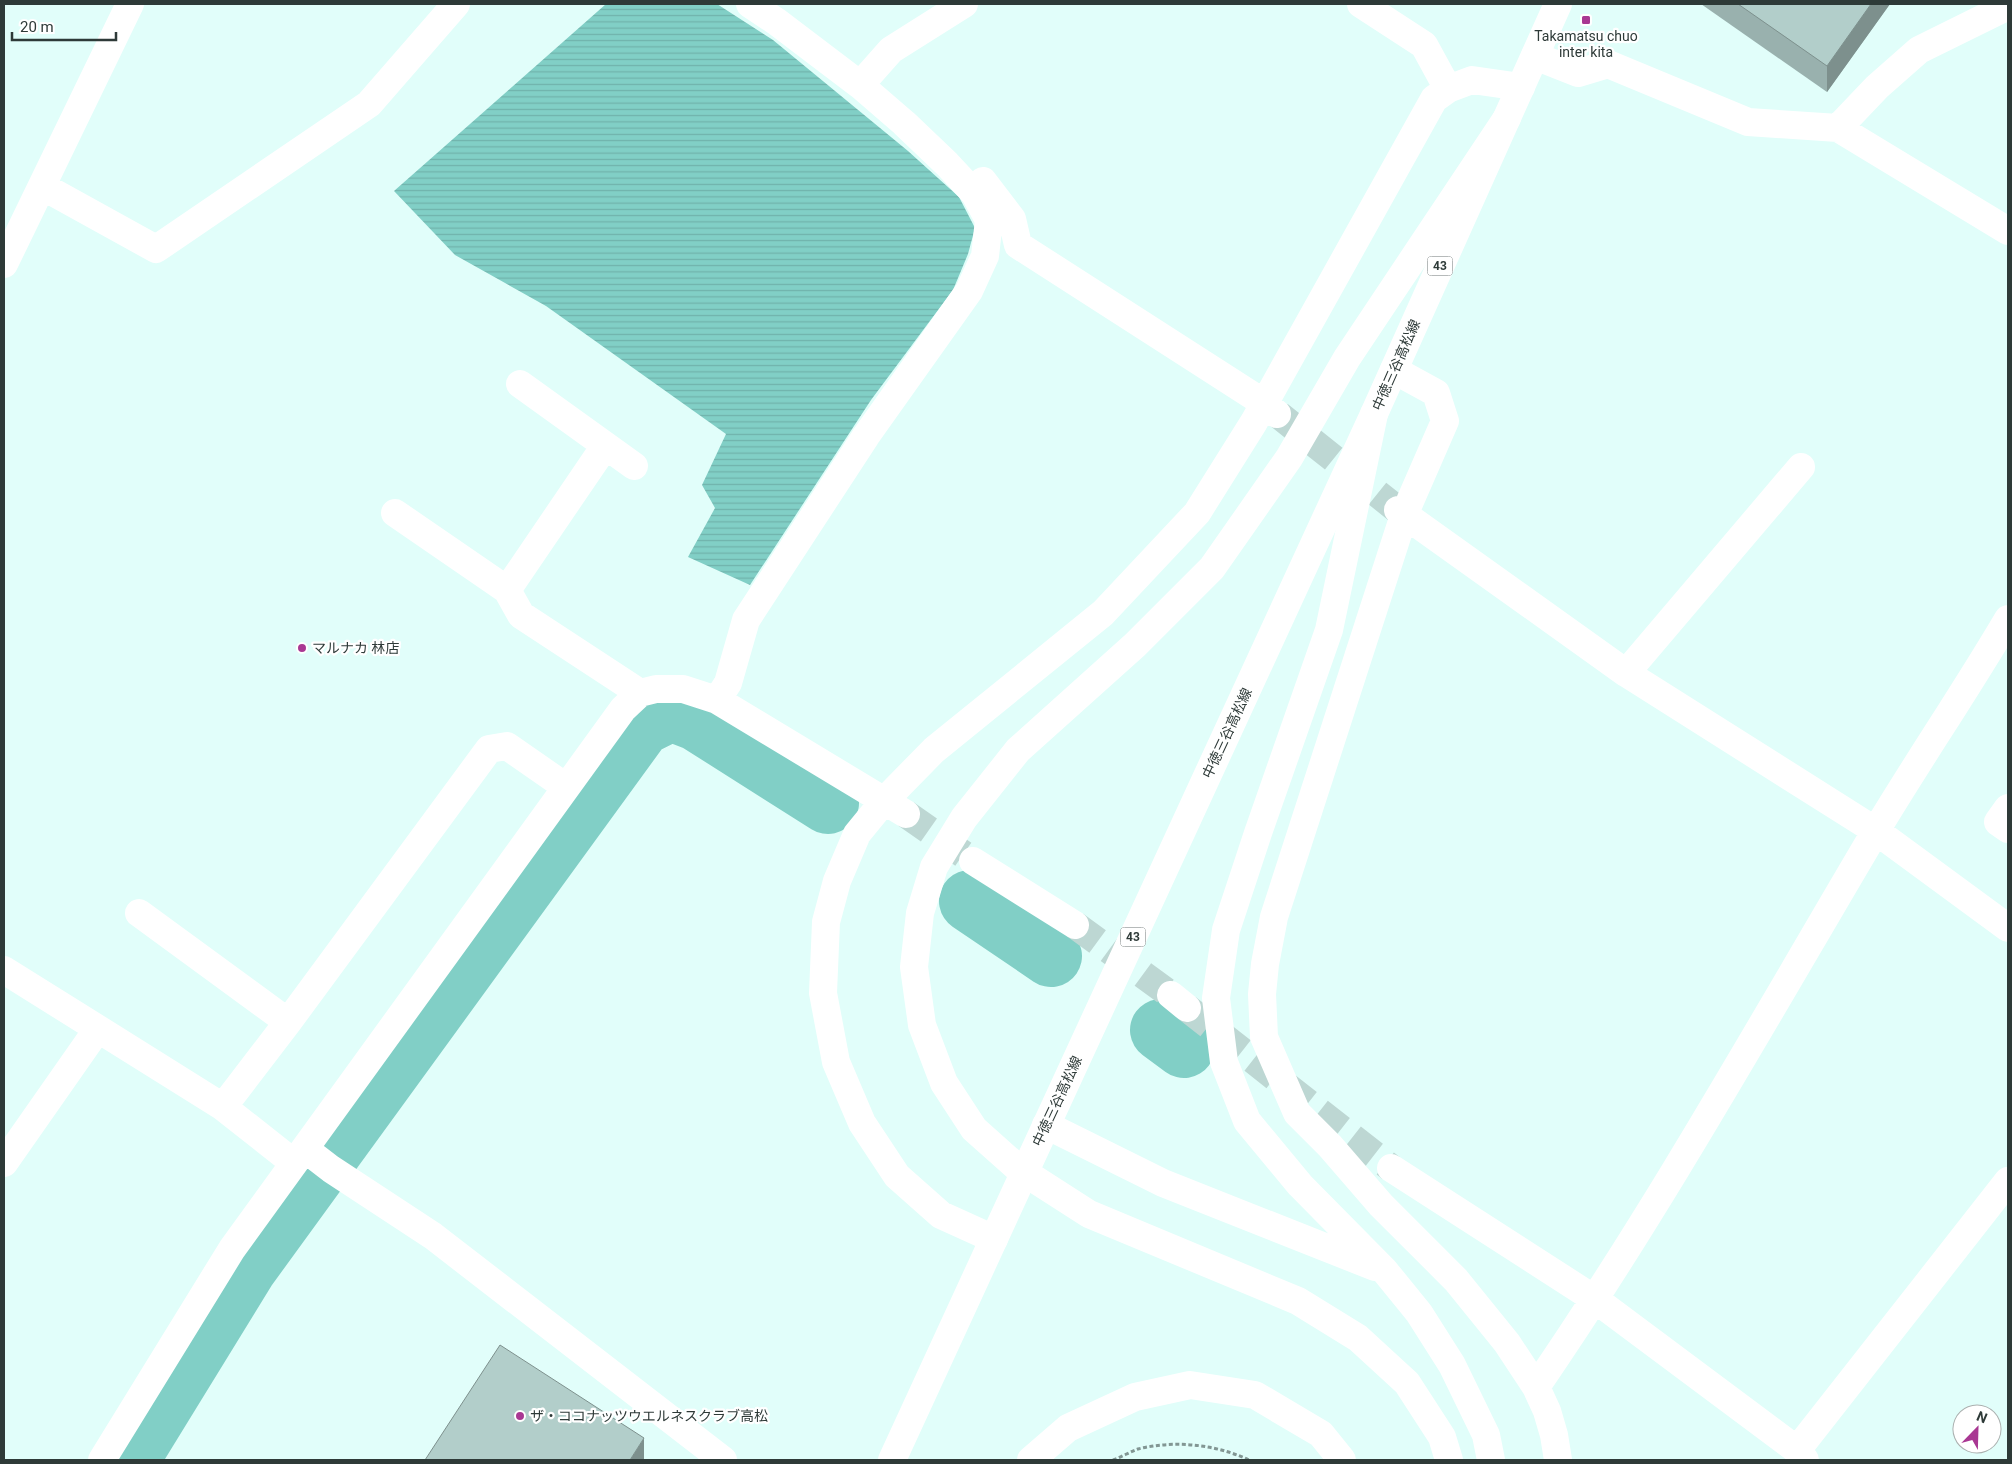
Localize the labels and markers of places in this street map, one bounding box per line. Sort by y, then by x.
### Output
marker: Takamatsu chuo inter kita [1580,14,1592,26]
place label: Takamatsu chuo inter kita [1534,28,1638,60]
place label: マルナカ 林店 [312,640,399,656]
marker: マルナカ 林店 [296,642,308,654]
place label: ザ・ココナッツウエルネスクラブ高松 [530,1408,768,1424]
marker: ザ・ココナッツウエルネスクラブ高松 [514,1410,526,1422]

